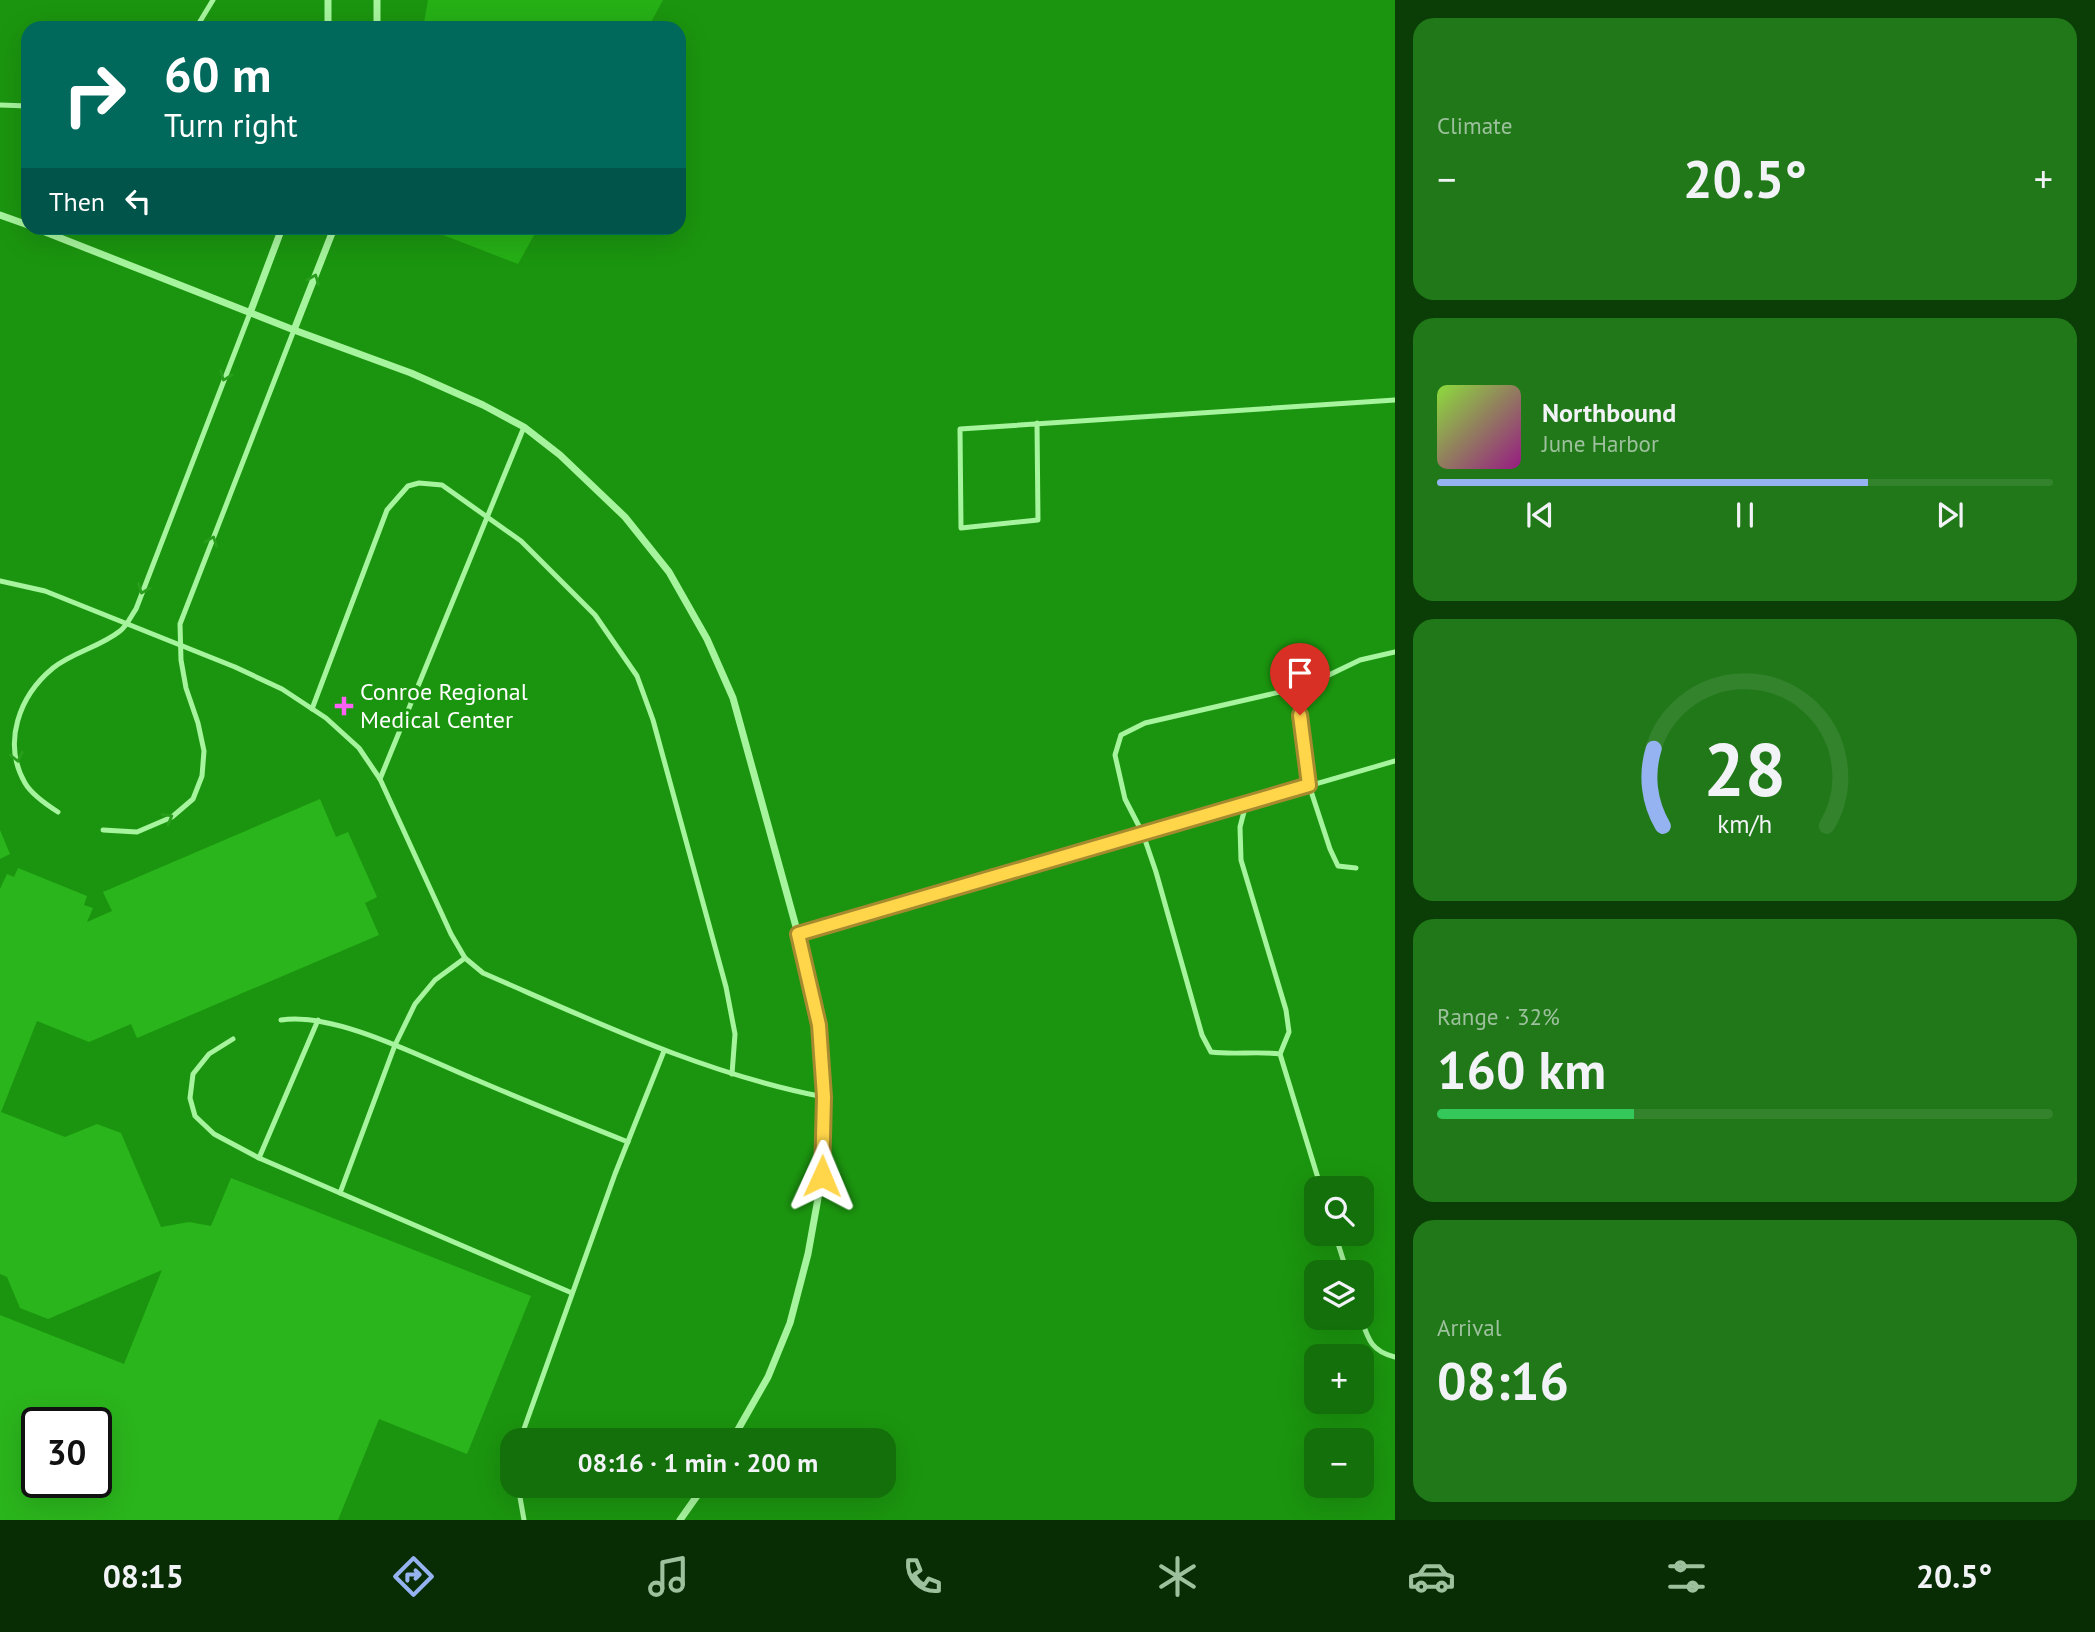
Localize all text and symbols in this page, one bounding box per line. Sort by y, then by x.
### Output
text: 60 m [164,42,271,106]
icon: right [49,49,140,140]
text: Turn right [164,104,298,146]
text: Climate [1437,111,1512,140]
text: 20.5° [1683,145,1807,212]
text: − [1437,154,1456,203]
text: + [2034,154,2053,203]
icon: left [119,182,157,220]
text: Then [49,185,105,218]
one-way arrow [306,273,320,285]
one-way arrow [220,370,234,382]
text: Northbound [1542,396,1676,429]
text: June Harbor [1542,429,1659,458]
icon: previous [1521,496,1559,534]
icon: pause [1726,496,1764,534]
icon: next [1931,496,1969,534]
one-way arrow [204,535,218,547]
one-way arrow [138,582,152,594]
pin [1270,643,1330,715]
icon: arrive [1281,654,1319,692]
place label: Conroe Regional Medical Center [360,676,528,735]
marker: Conroe Regional Medical Center [334,696,354,716]
text: 28 [1704,722,1786,816]
one-way arrow [8,750,23,762]
text: km/h [1718,808,1772,840]
one-way arrow [160,813,173,826]
text: Range · 32% [1437,1002,1560,1031]
text: 160 km [1437,1036,1606,1103]
position arrow [785,1139,859,1213]
map controls [1304,1176,1374,1498]
button: search [1304,1176,1374,1246]
button: layers [1304,1260,1374,1330]
text: Arrival [1437,1313,1501,1342]
button: + [1304,1344,1374,1414]
text: 08:16 [1437,1347,1569,1414]
speed limit sign: 30 [21,1407,112,1498]
button: − [1304,1428,1374,1498]
text: 08:16 · 1 min · 200 m [578,1446,818,1479]
icon: directions [389,1552,438,1601]
icon: music [644,1552,693,1601]
icon: phone [898,1552,947,1601]
icon: climate [1153,1552,1202,1601]
icon: car [1407,1552,1456,1601]
icon: filters [1662,1552,1711,1601]
text: 08:15 [103,1555,184,1597]
text: 20.5° [1916,1555,1992,1597]

